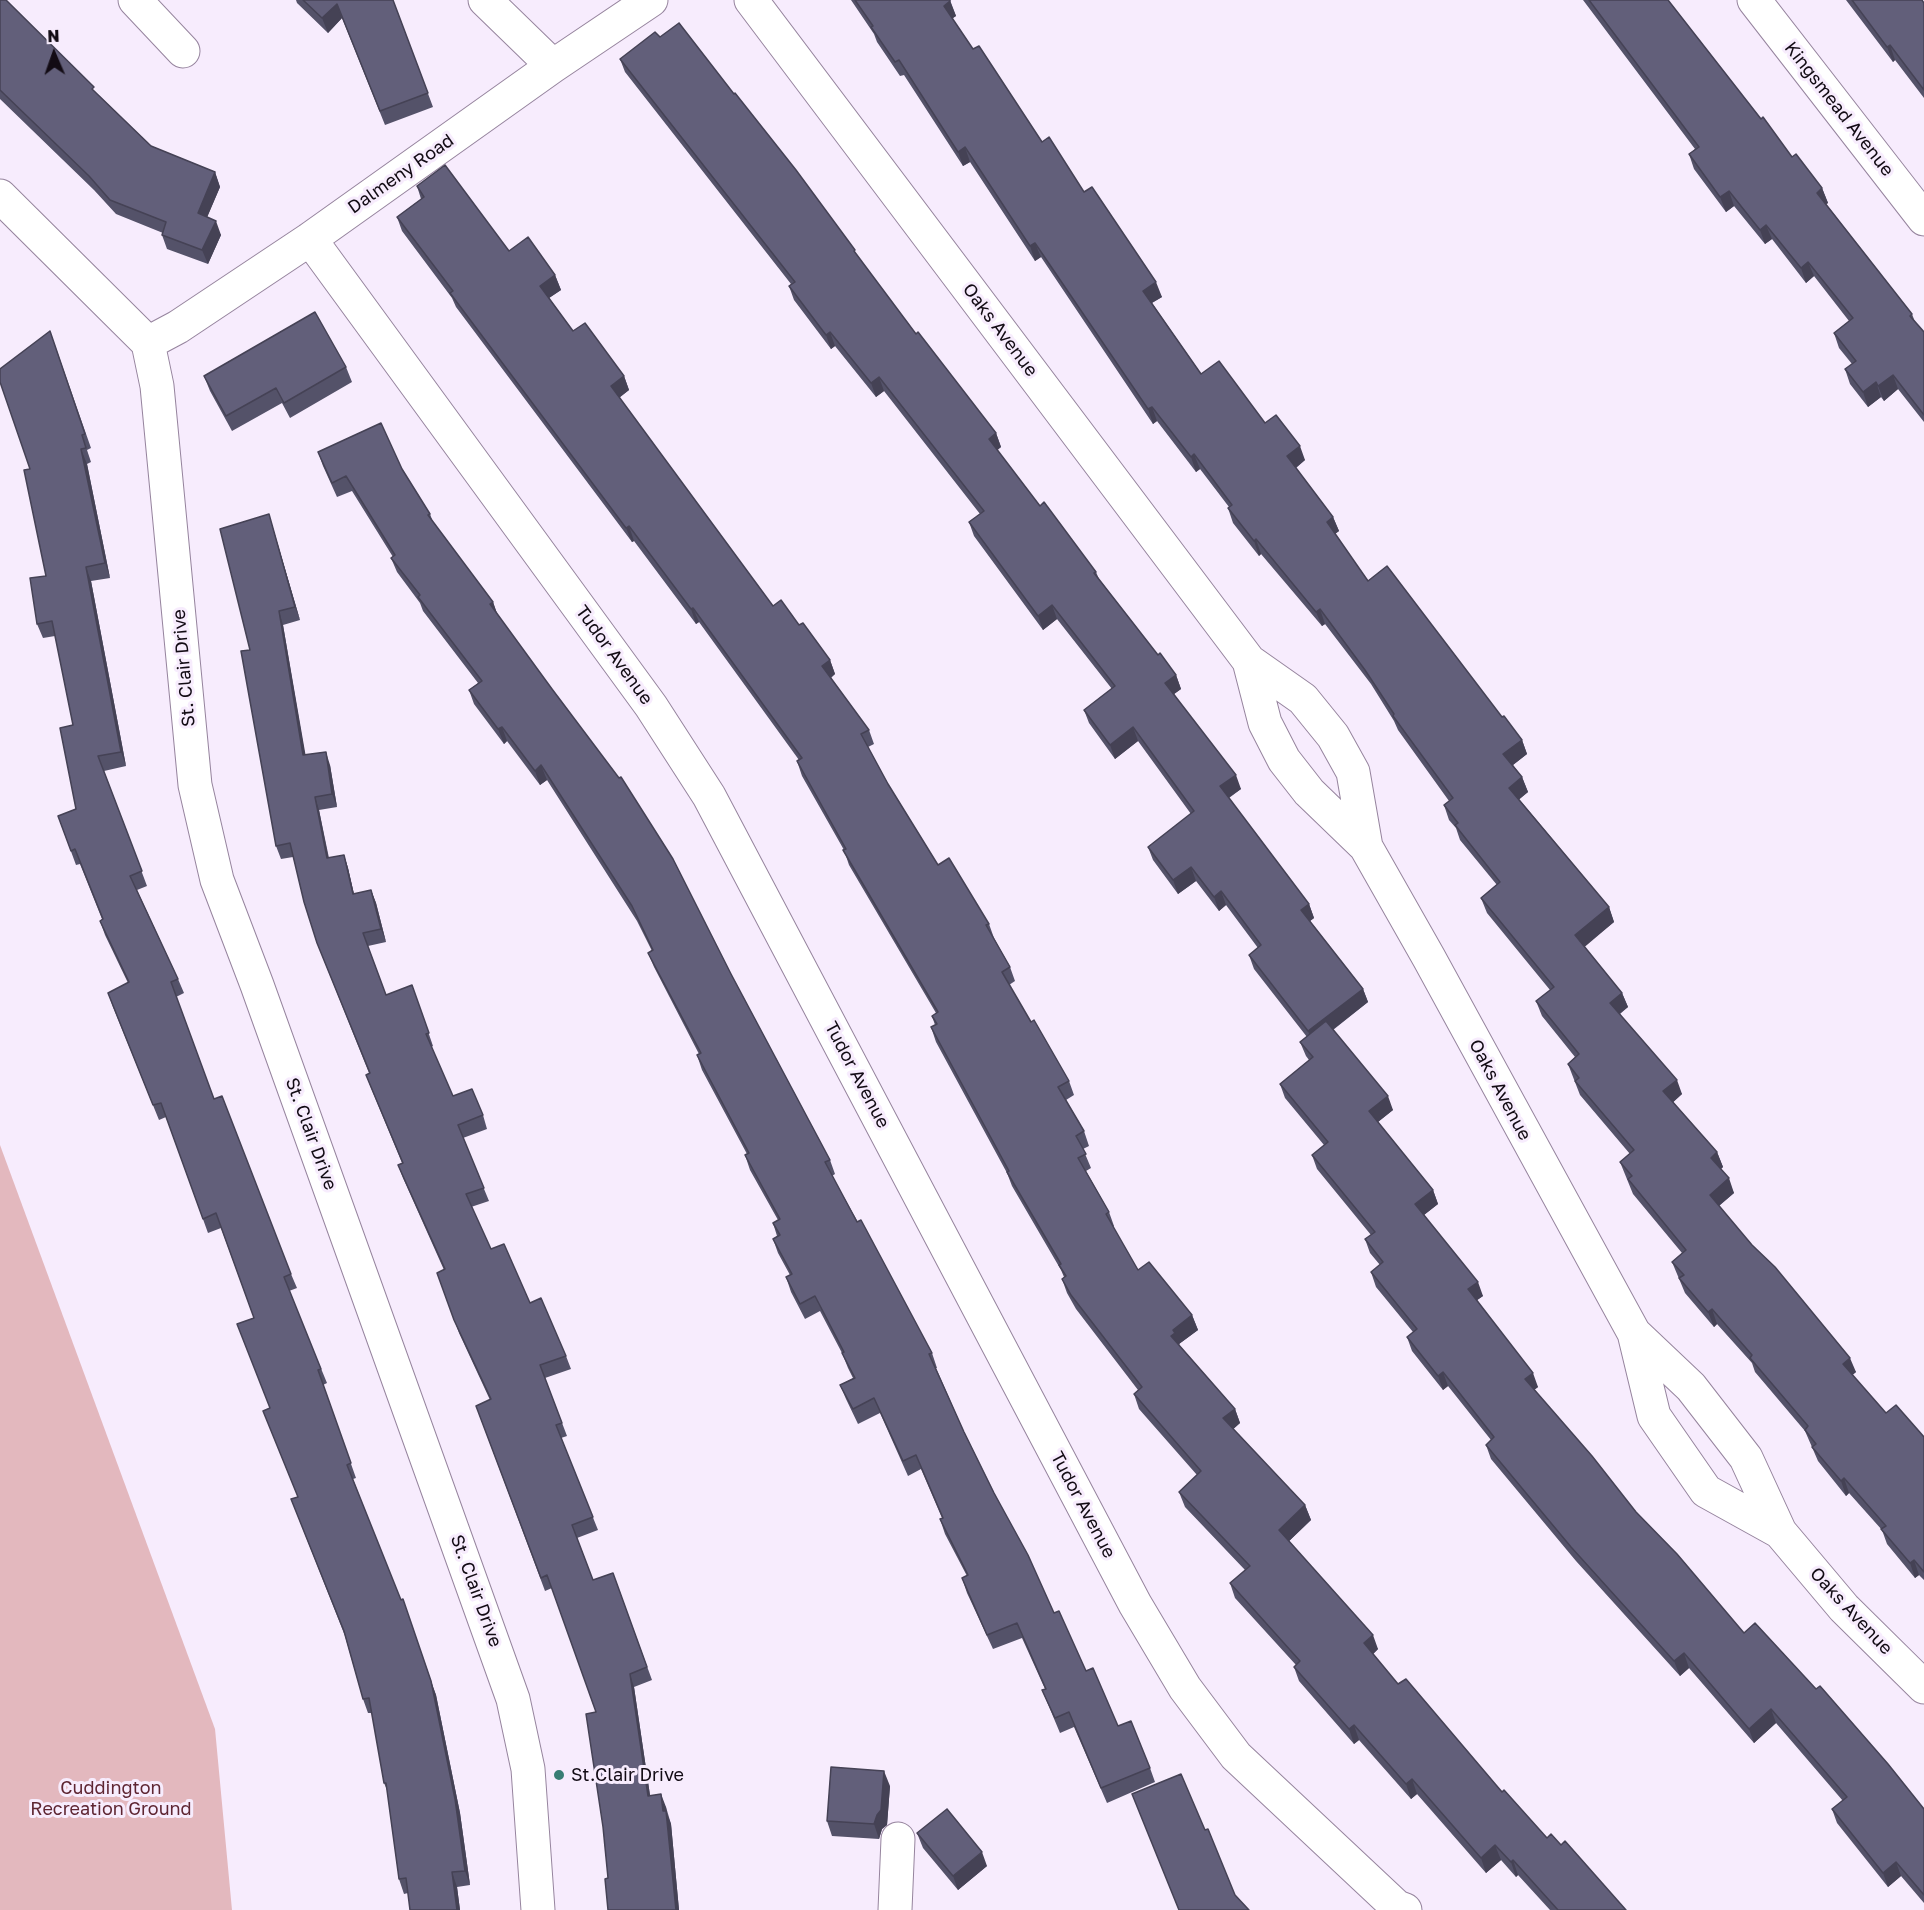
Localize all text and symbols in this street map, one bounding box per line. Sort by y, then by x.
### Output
north arrow [24,24,84,84]
text: N [47,26,60,46]
street label: Kingsmead Avenue [1780,38,1898,180]
street label: Dalmeny Road [344,130,458,218]
street label: Oaks Avenue [958,279,1042,381]
street label: Tudor Avenue [571,601,657,709]
street label: St. Clair Drive [168,608,200,728]
street label: Tudor Avenue [820,1018,894,1132]
street label: Oaks Avenue [1464,1036,1536,1144]
street label: St. Clair Drive [281,1075,341,1193]
street label: Tudor Avenue [1046,1448,1120,1562]
street label: St. Clair Drive [446,1532,506,1650]
street label: Oaks Avenue [1805,1563,1897,1659]
place label: St.Clair Drive [571,1764,684,1786]
marker: St.Clair Drive [552,1768,566,1782]
park label: Cuddington Recreation Ground [30,1777,192,1820]

